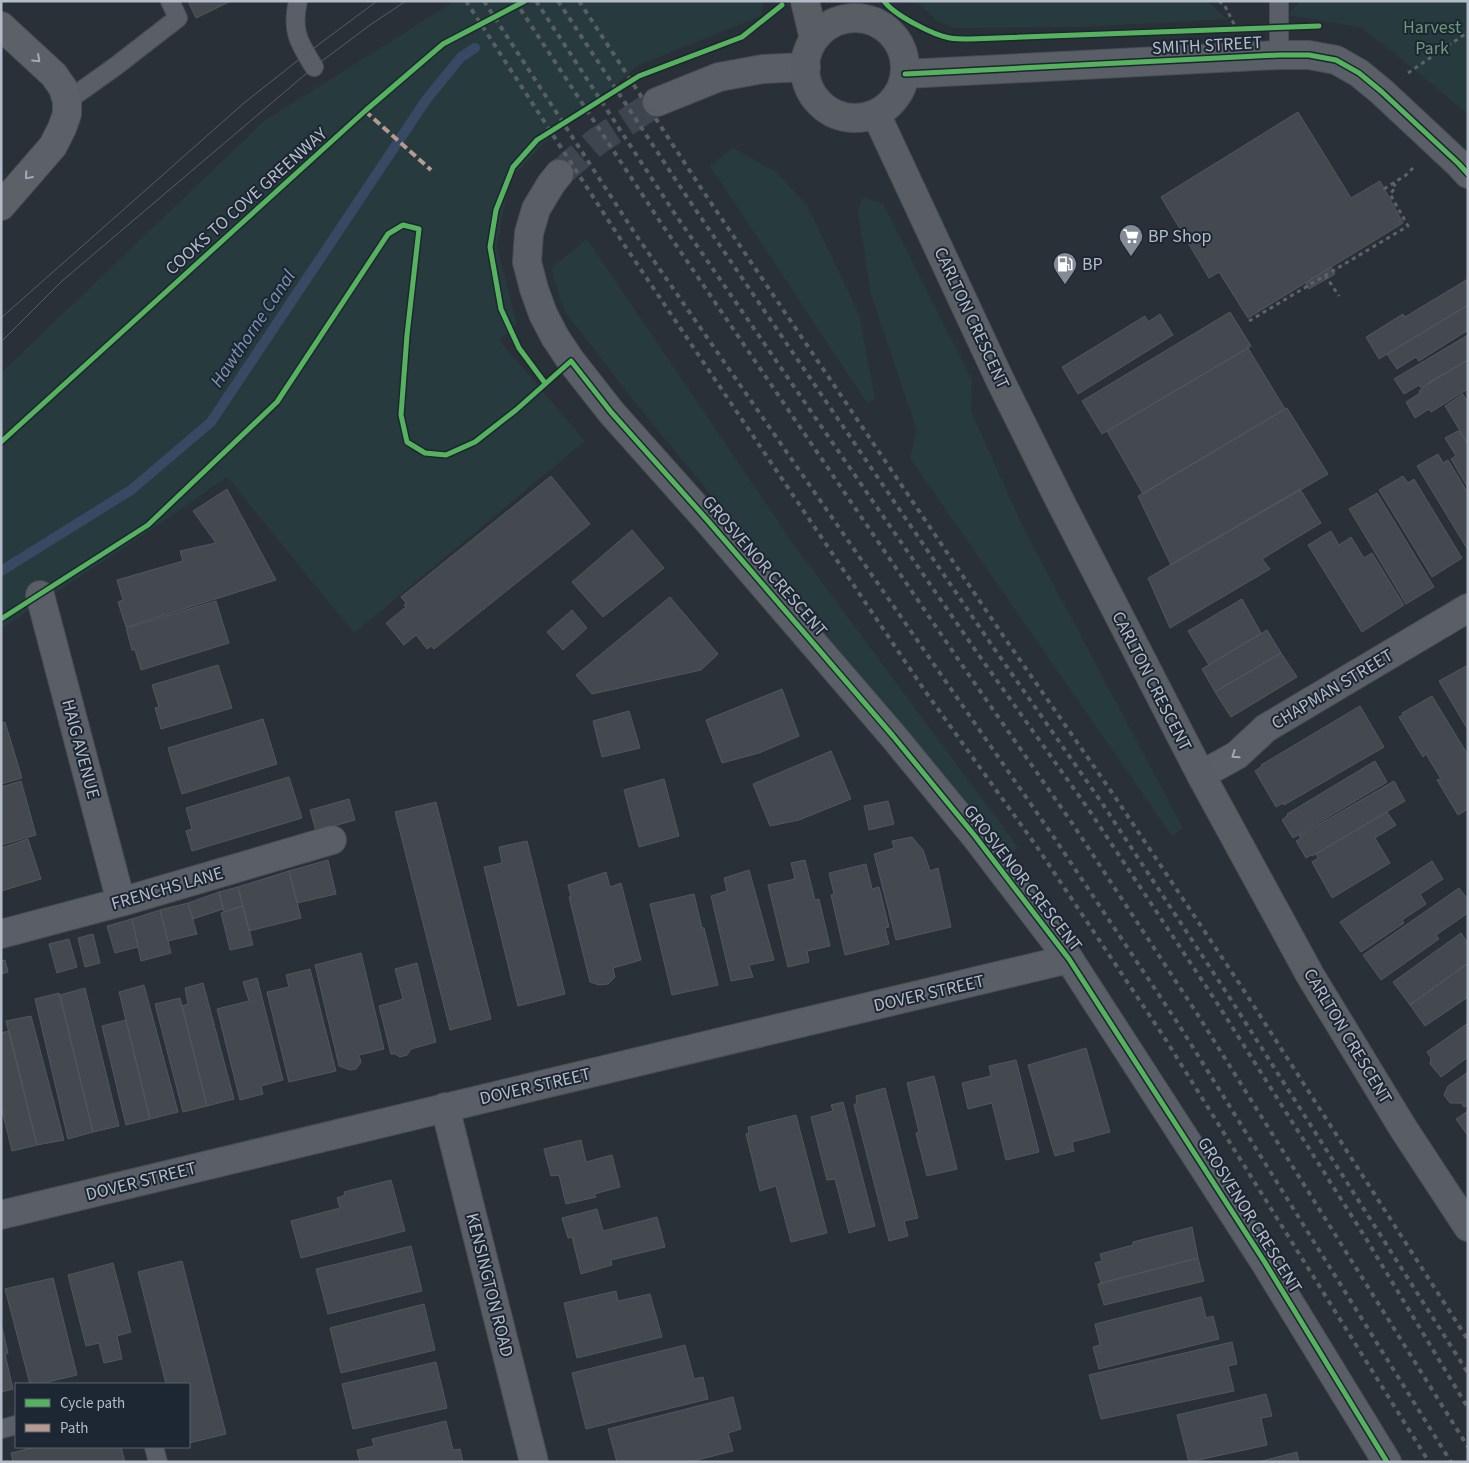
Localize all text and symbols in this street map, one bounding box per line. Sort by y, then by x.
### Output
park label: Harvest Park [1403,15,1461,61]
street label: SMITH STREET [1151,30,1263,61]
one-way arrow [32,53,41,62]
street label: COOKS TO COVE GREENWAY [160,122,333,281]
one-way arrow [25,171,34,180]
supermarket icon: BP Shop [1118,223,1144,257]
place label: BP Shop [1148,224,1212,249]
street label: CARLTON CRESCENT [928,243,1016,394]
fuel station icon: BP [1052,251,1078,285]
place label: BP [1082,252,1103,277]
water label: Hawthorne Canal [204,265,303,393]
street label: GROSVENOR CRESCENT [696,490,833,643]
street label: CARLTON CRESCENT [1105,607,1198,756]
street label: CHAPMAN STREET [1267,643,1398,736]
street label: HAIG AVENUE [55,697,106,802]
one-way arrow [1232,749,1241,758]
street label: GROSVENOR CRESCENT [957,800,1088,957]
street label: FRENCHS LANE [108,861,226,916]
street label: CARLTON CRESCENT [1297,964,1398,1109]
street label: DOVER STREET [871,968,987,1018]
street label: DOVER STREET [477,1061,593,1111]
street label: GROSVENOR CRESCENT [1191,1132,1308,1298]
street label: DOVER STREET [83,1156,199,1207]
street label: KENSINGTON ROAD [460,1210,519,1360]
legend [15,1383,190,1448]
text: Cycle path [60,1393,125,1414]
text: Path [60,1418,88,1439]

